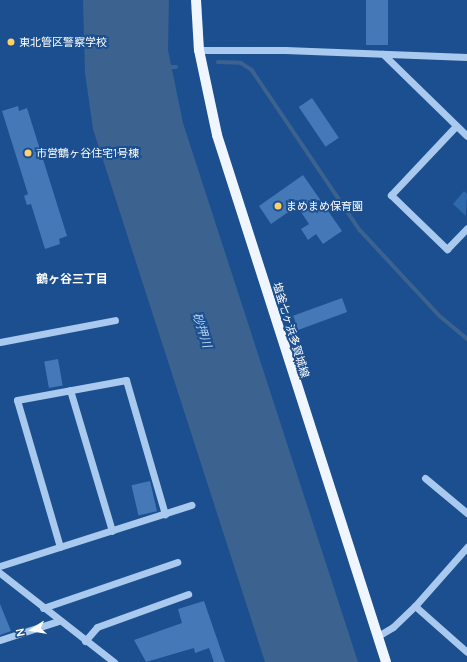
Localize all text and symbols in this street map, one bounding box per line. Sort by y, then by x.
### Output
place label: 東北管区警察学校 [19,35,107,49]
marker: 東北管区警察学校 [6,37,16,47]
place label: 市営鶴ヶ谷住宅1号棟 [36,146,139,160]
marker: 市営鶴ヶ谷住宅1号棟 [23,148,33,158]
place label: まめまめ保育園 [286,199,363,213]
marker: まめまめ保育園 [273,201,283,211]
district label: 鶴ヶ谷三丁目 [36,272,108,286]
street label: 塩釜七ヶ浜多賀城線 [270,281,312,379]
water label: 砂押川 [190,311,214,349]
north arrow [12,610,52,650]
text: N [12,627,28,638]

